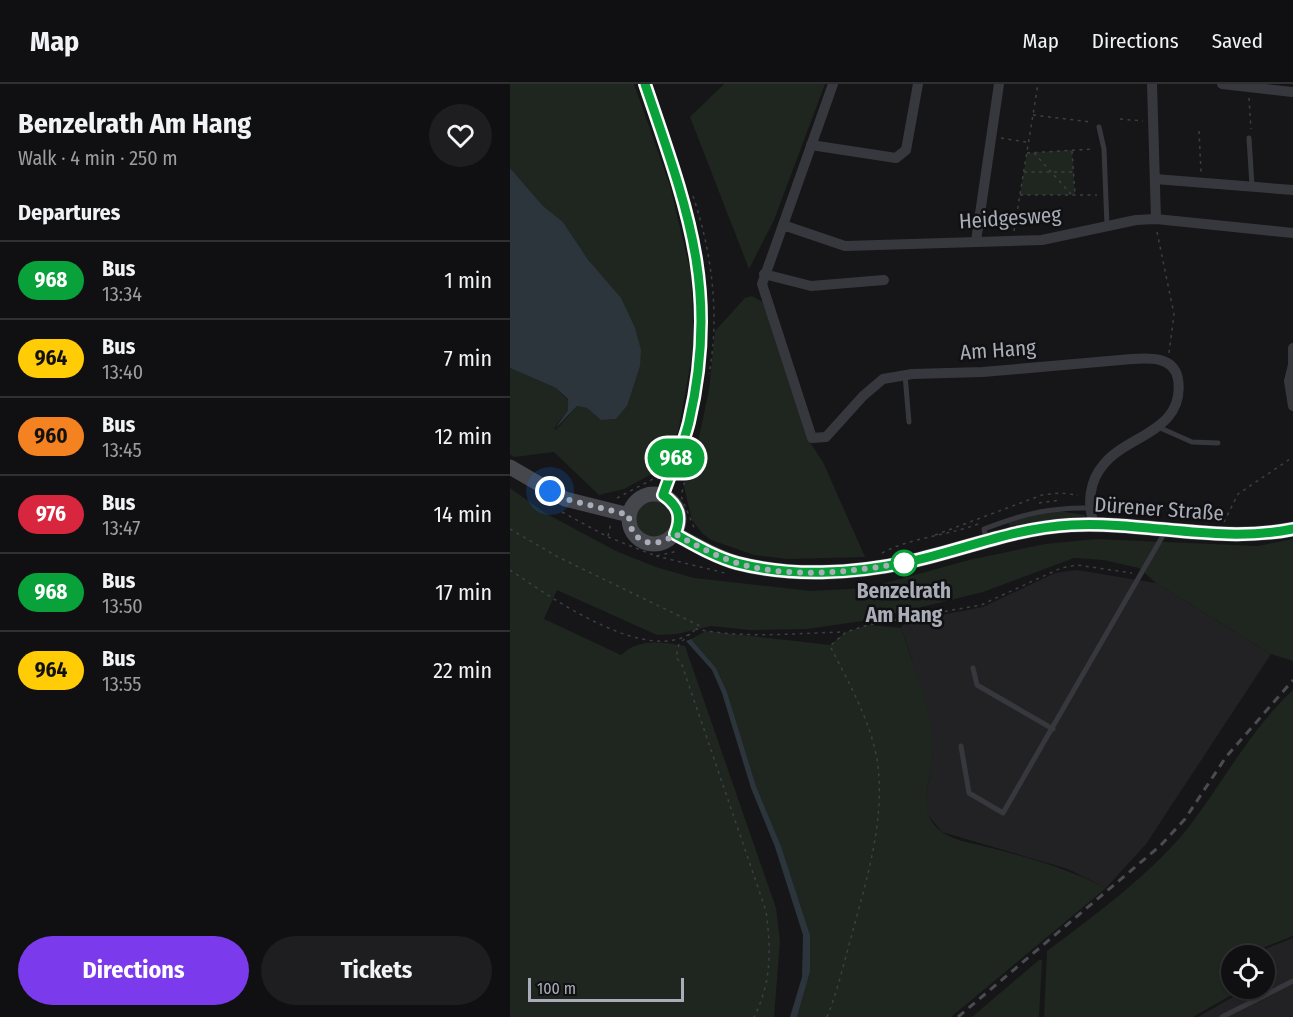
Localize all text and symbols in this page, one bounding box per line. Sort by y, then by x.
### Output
text: Map [30,25,79,58]
text: Map [1022,28,1059,54]
text: Directions [1092,28,1179,54]
text: Saved [1212,28,1263,54]
button: heart [429,104,492,167]
text: Benzelrath Am Hang [18,107,251,140]
text: Walk · 4 min · 250 m [18,146,178,170]
text: Departures [18,199,120,226]
street label: Heidgesweg [958,201,1062,235]
text: Bus [102,255,135,282]
text: 968 [35,267,67,293]
text: 1 min [444,267,492,294]
text: 13:34 [102,282,142,306]
text: Bus [102,333,135,360]
street label: Am Hang [959,334,1037,366]
text: 964 [35,345,67,371]
text: 7 min [444,345,492,372]
text: 13:40 [102,360,143,384]
text: Bus [102,411,135,438]
text: 960 [34,423,68,449]
text: 12 min [434,423,492,450]
text: 13:45 [102,438,142,462]
line badge: 968 [642,438,711,478]
text: 968 [660,445,692,471]
your location [535,476,565,506]
text: Bus [102,489,135,516]
street label: Dürener Straße [1093,492,1225,526]
text: 976 [36,501,66,527]
text: 14 min [434,501,492,528]
text: 13:47 [102,516,140,540]
marker: Benzelrath Am Hang [891,550,917,576]
text: Bus [102,567,135,594]
place label: Benzelrath Am Hang [857,578,951,628]
text: 968 [35,579,67,605]
text: 17 min [435,579,492,606]
text: 13:50 [102,594,143,618]
text: Bus [102,645,135,672]
text: 964 [35,657,67,683]
text: 22 min [433,657,492,684]
text: 13:55 [102,672,141,696]
button: Directions [18,936,249,1005]
button: Tickets [261,936,492,1005]
map controls [1221,945,1275,999]
button: locate [1221,945,1275,999]
scale bar [528,975,684,1002]
text: 100 m [537,979,576,998]

